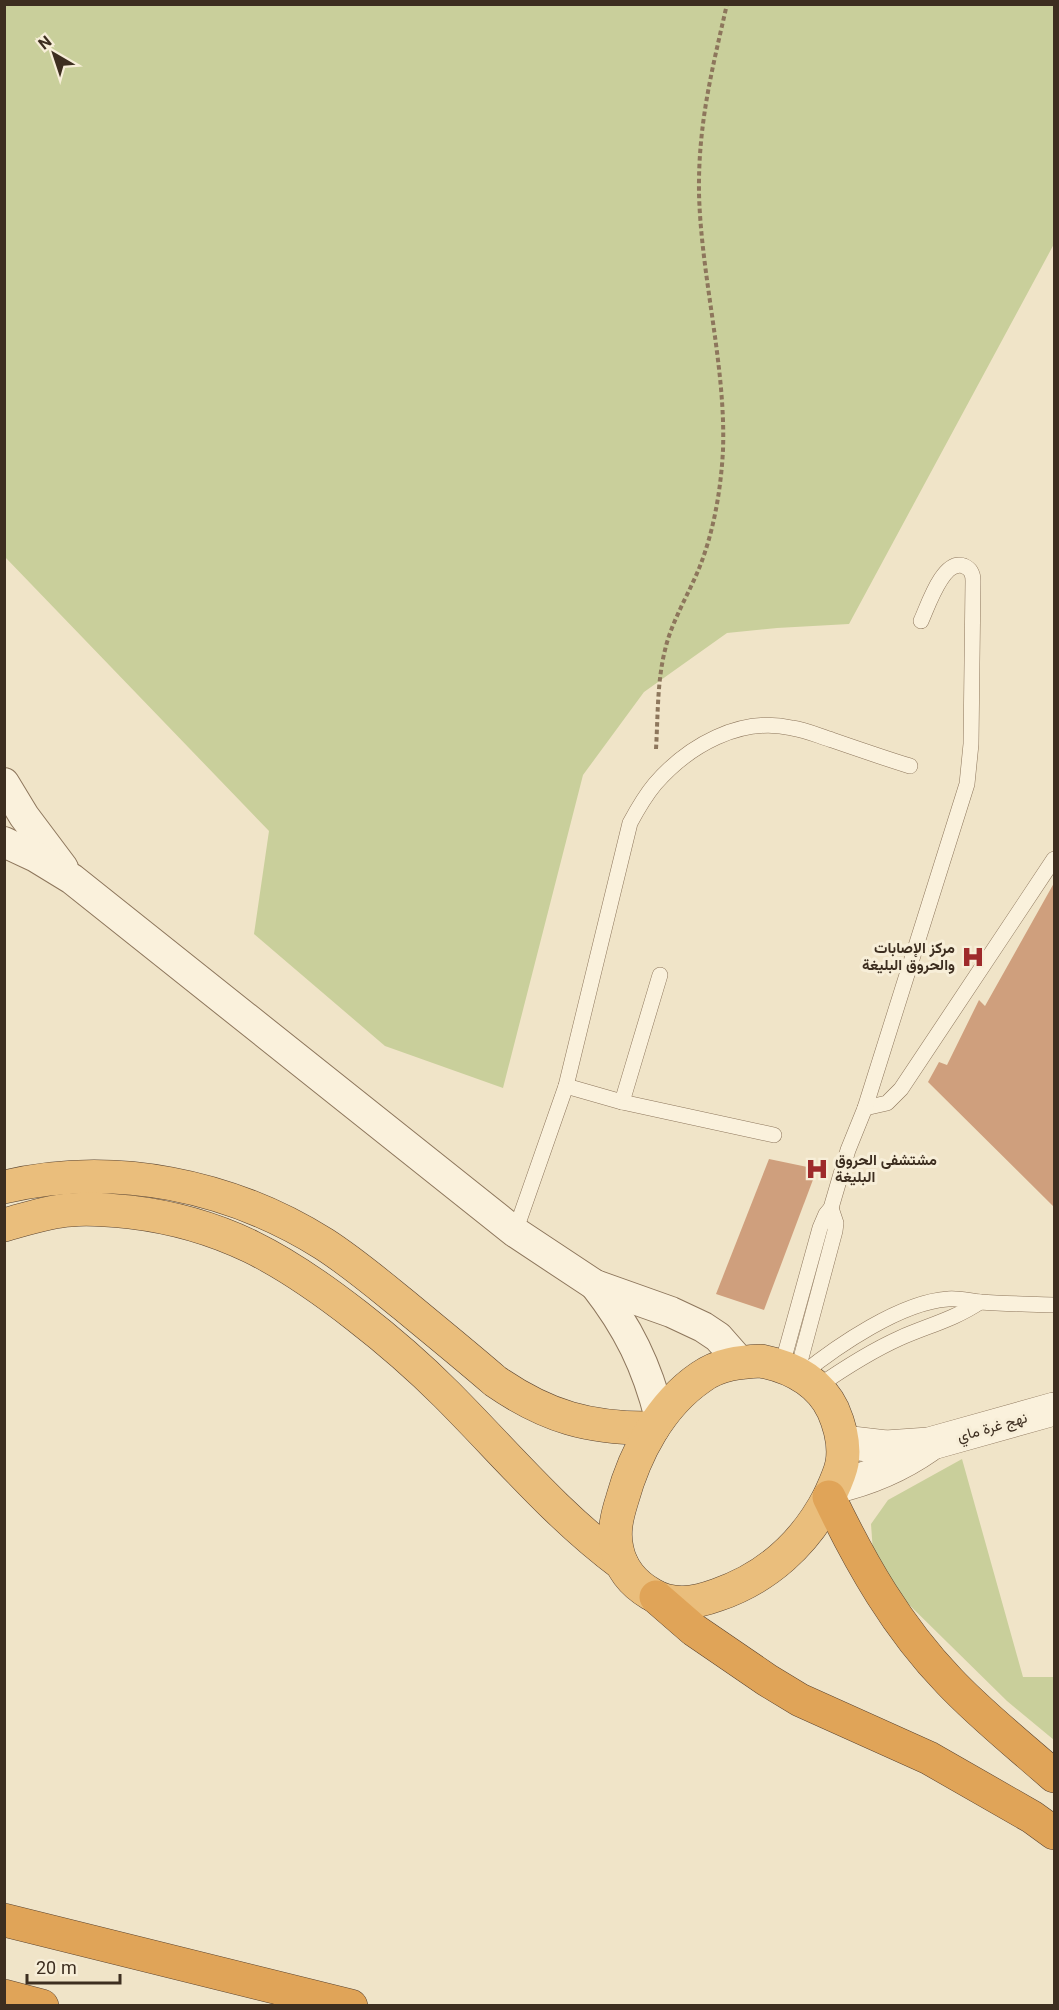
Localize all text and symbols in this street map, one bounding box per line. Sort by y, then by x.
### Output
north arrow [24,24,84,84]
text: N [34,31,58,58]
place label: مركز الإصابات والحروق البليغة [862,938,955,978]
hospital icon: مركز الإصابات والحروق البليغة [960,944,986,970]
place label: مشتشفى الحروق البليغة [835,1150,937,1190]
hospital icon: مشتشفى الحروق البليغة [804,1156,830,1182]
street label: نهج غرة ماي [955,1407,1030,1449]
scale bar [27,1947,120,1985]
text: 20 m [36,1956,77,1984]

